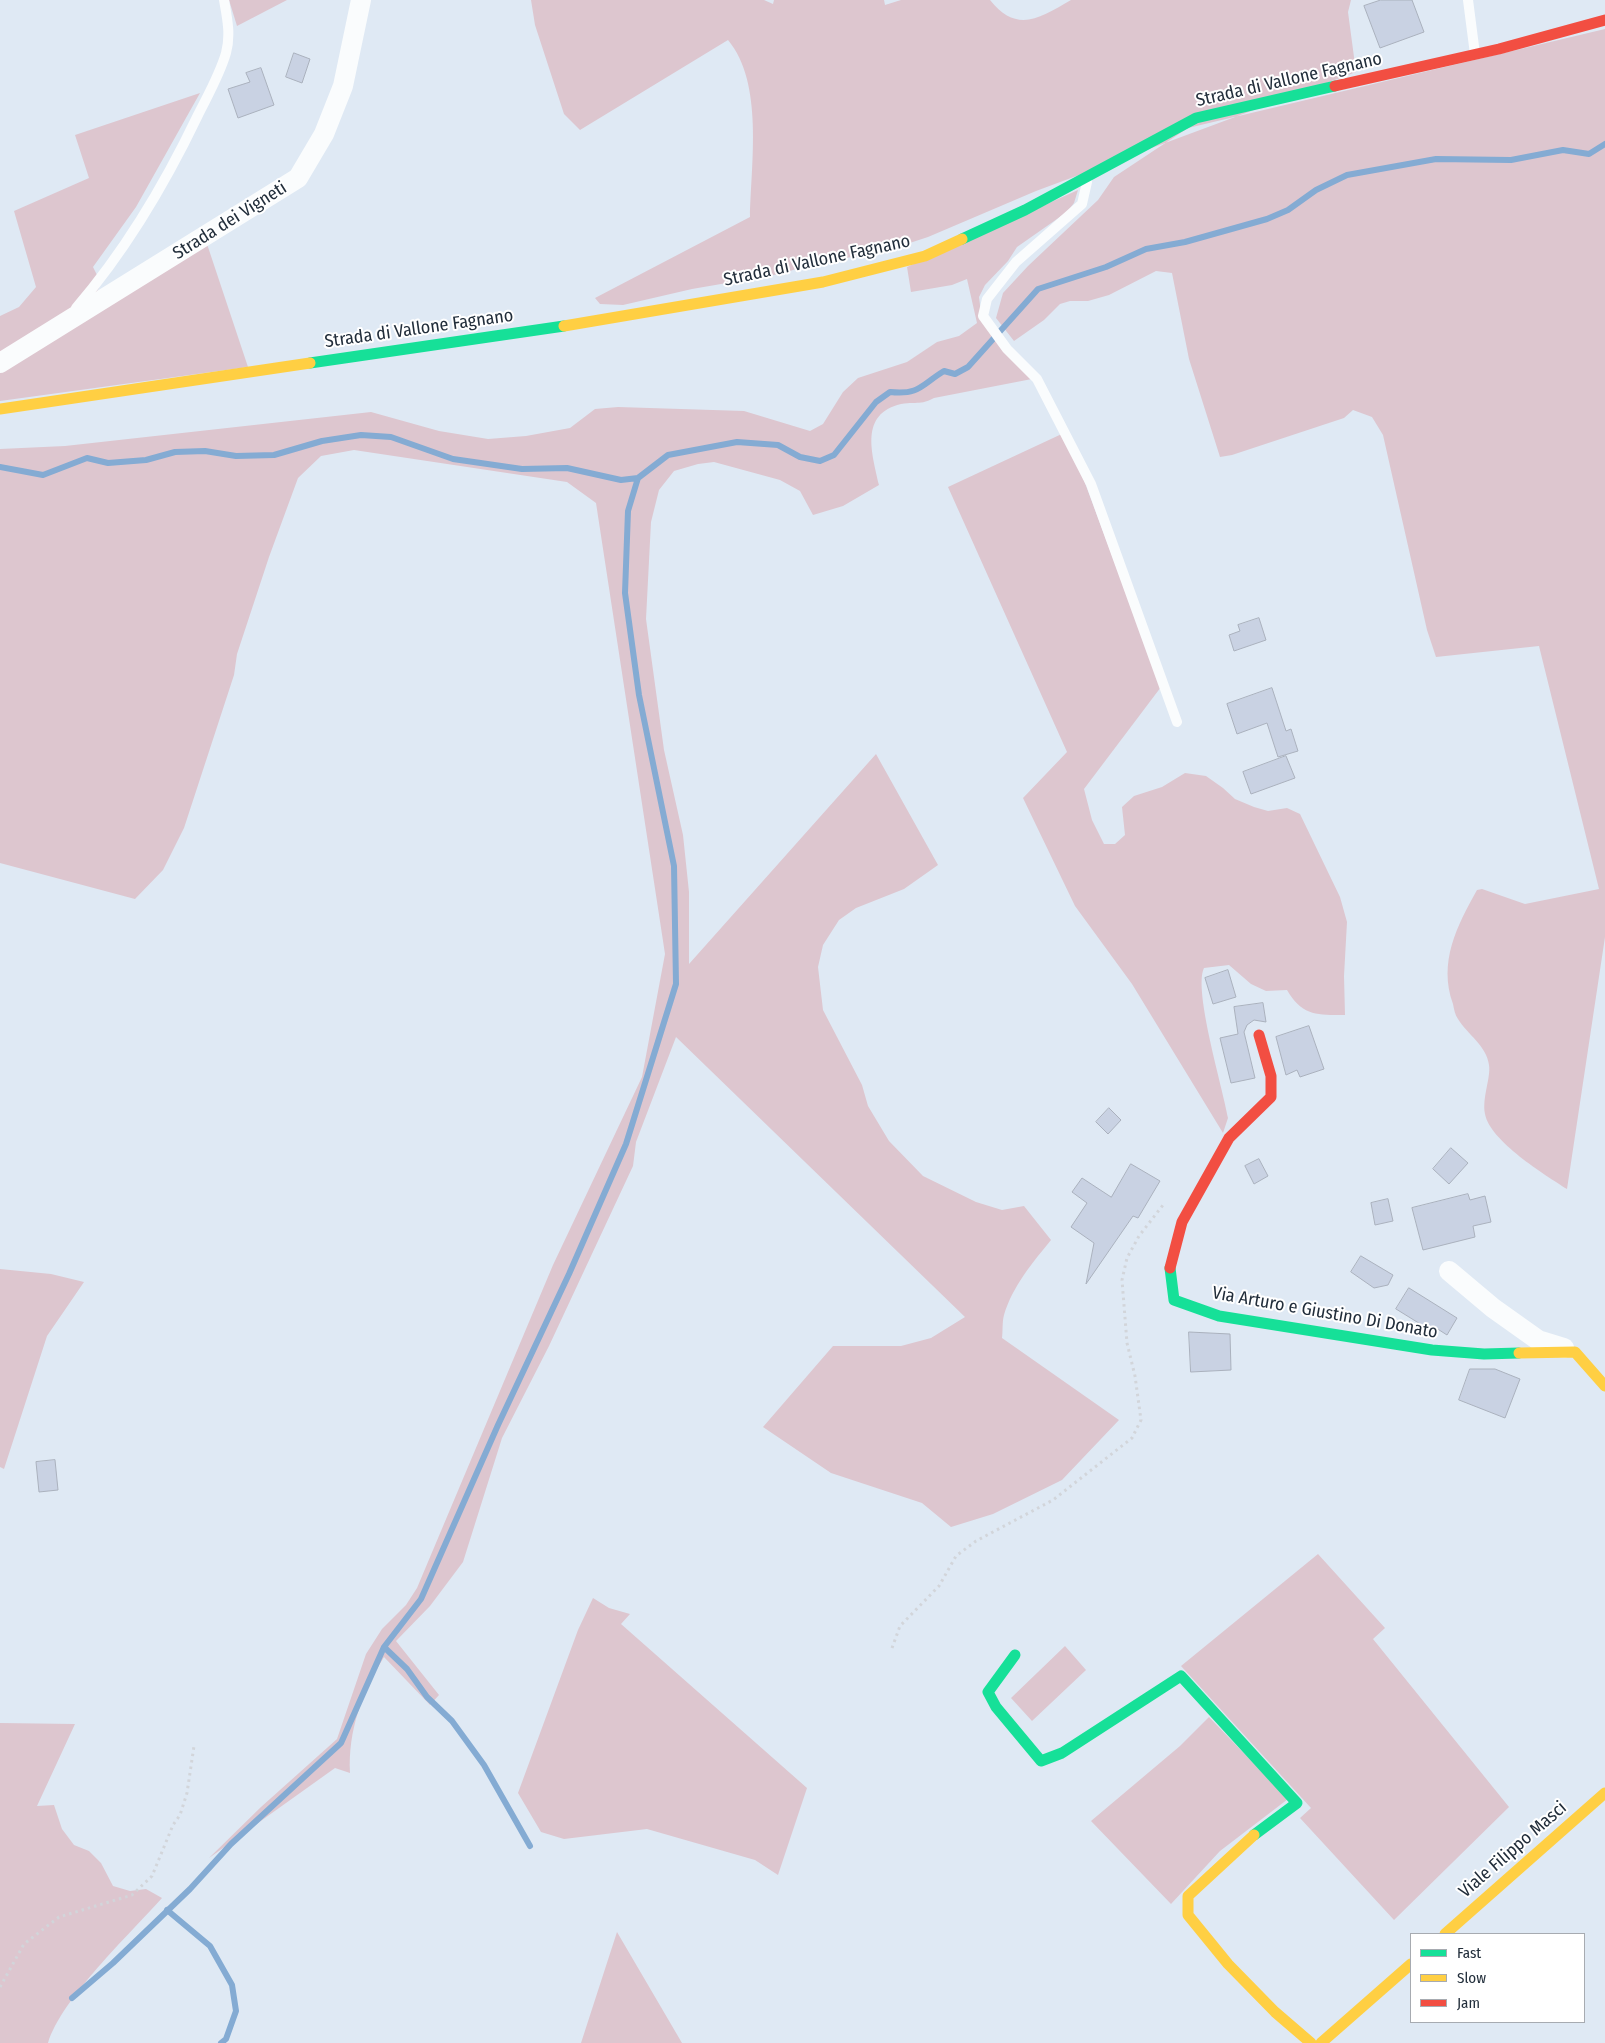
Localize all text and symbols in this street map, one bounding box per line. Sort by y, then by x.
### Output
street label: Strada di Vallone Fagnano [1194,48,1384,112]
street label: Strada dei Vigneti [169,177,291,265]
street label: Strada di Vallone Fagnano [722,231,912,291]
street label: Strada di Vallone Fagnano [323,305,515,353]
street label: Via Arturo e Giustino Di Donato [1211,1283,1439,1343]
street label: Viale Filippo Masci [1455,1797,1571,1903]
legend [1410,1933,1585,2023]
text: Fast [1457,1944,1481,1962]
text: Slow [1457,1969,1486,1987]
text: Jam [1457,1994,1480,2012]

